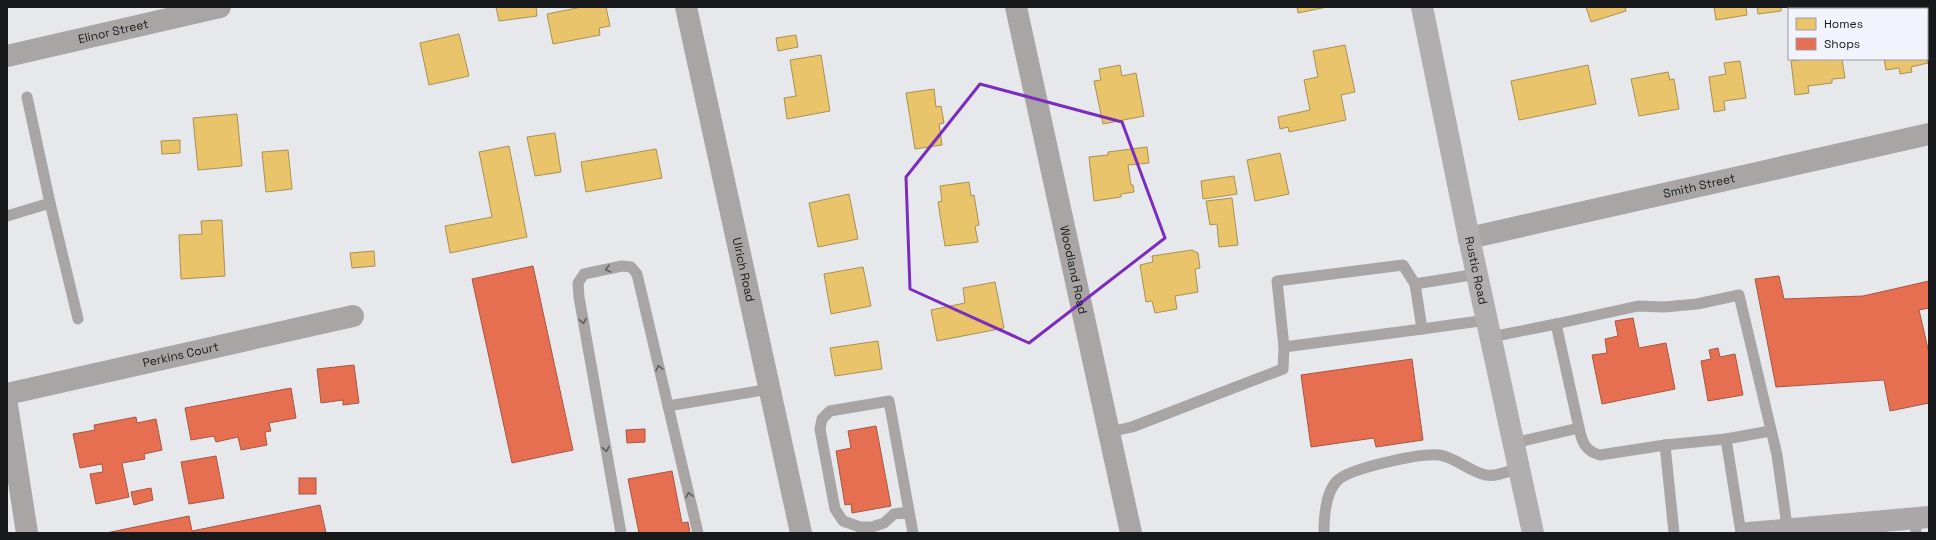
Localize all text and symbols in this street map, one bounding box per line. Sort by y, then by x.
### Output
legend [1788,8,1928,60]
street label: Elinor Street [76,16,150,47]
text: Homes [1824,16,1863,32]
text: Shops [1824,36,1860,52]
street label: Smith Street [1662,170,1737,202]
street label: Woodland Road [1056,224,1091,316]
street label: Rustic Road [1461,235,1491,306]
street label: Ulrich Road [729,236,758,304]
one-way arrow [605,264,611,272]
one-way arrow [578,318,587,324]
street label: Perkins Court [141,339,220,371]
one-way arrow [656,365,664,371]
one-way arrow [601,446,610,452]
one-way arrow [685,492,693,498]

